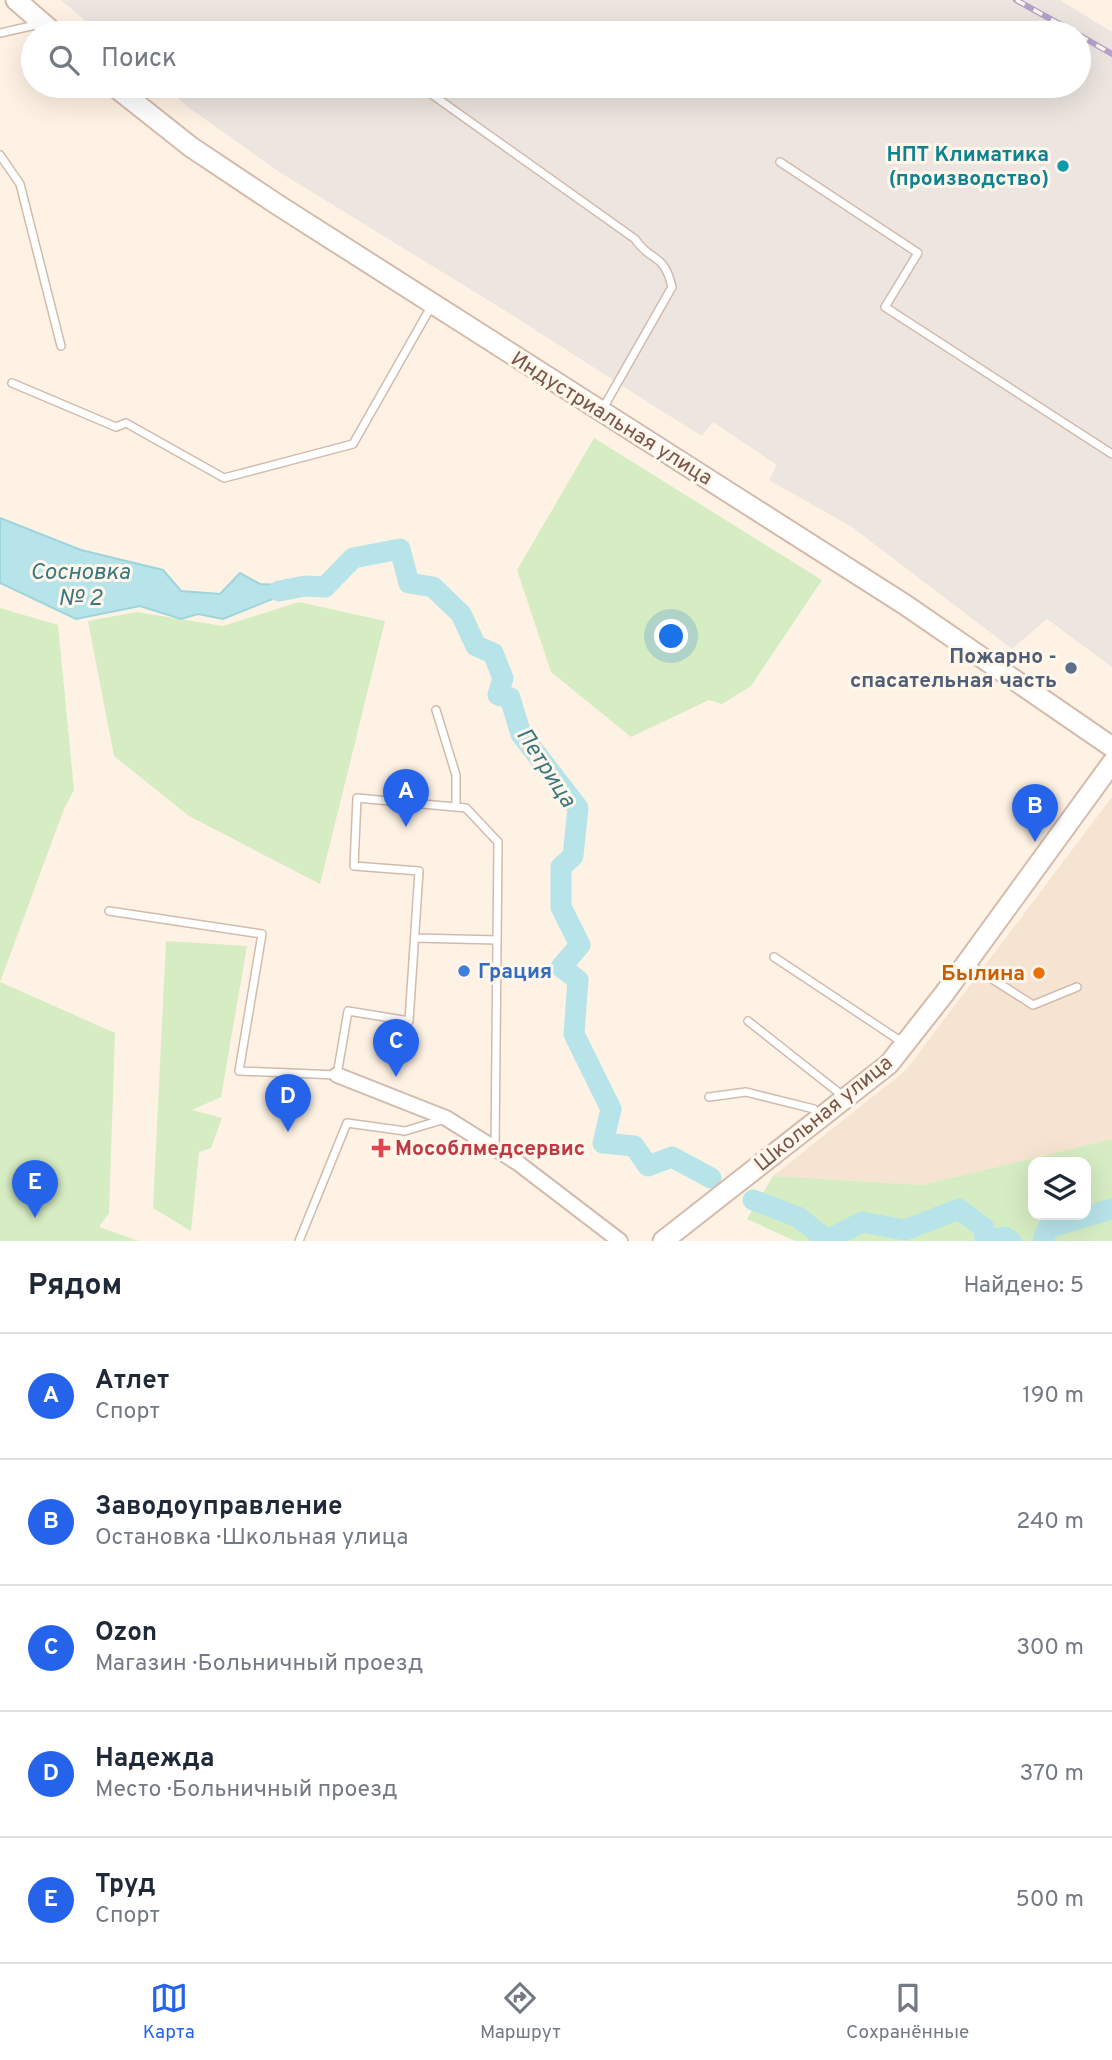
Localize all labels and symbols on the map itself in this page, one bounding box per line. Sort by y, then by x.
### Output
place label: НПТ Климатика (производство) [887,142,1049,193]
marker: НПТ Климатика (производство) [1055,158,1071,174]
street label: Индустриальная улица [505,346,717,492]
water label: Сосновка № 2 [30,559,130,614]
your location [654,619,688,653]
place label: Пожарно - спасательная часть [850,644,1057,695]
marker: Пожарно - спасательная часть [1063,660,1079,676]
water label: Петрица [509,723,581,814]
pin: A [383,769,429,827]
pin: B [1012,784,1058,842]
place label: Грация [478,959,552,986]
place label: Былина [941,961,1025,988]
marker: Грация [456,963,472,979]
marker: Былина [1031,965,1047,981]
pin: C [373,1019,419,1077]
street label: Школьная улица [749,1050,899,1178]
pin: D [265,1074,311,1132]
place label: Мособлмедсервис [395,1136,585,1163]
marker: Мособлмедсервис [373,1140,389,1156]
pin: E [12,1160,58,1218]

